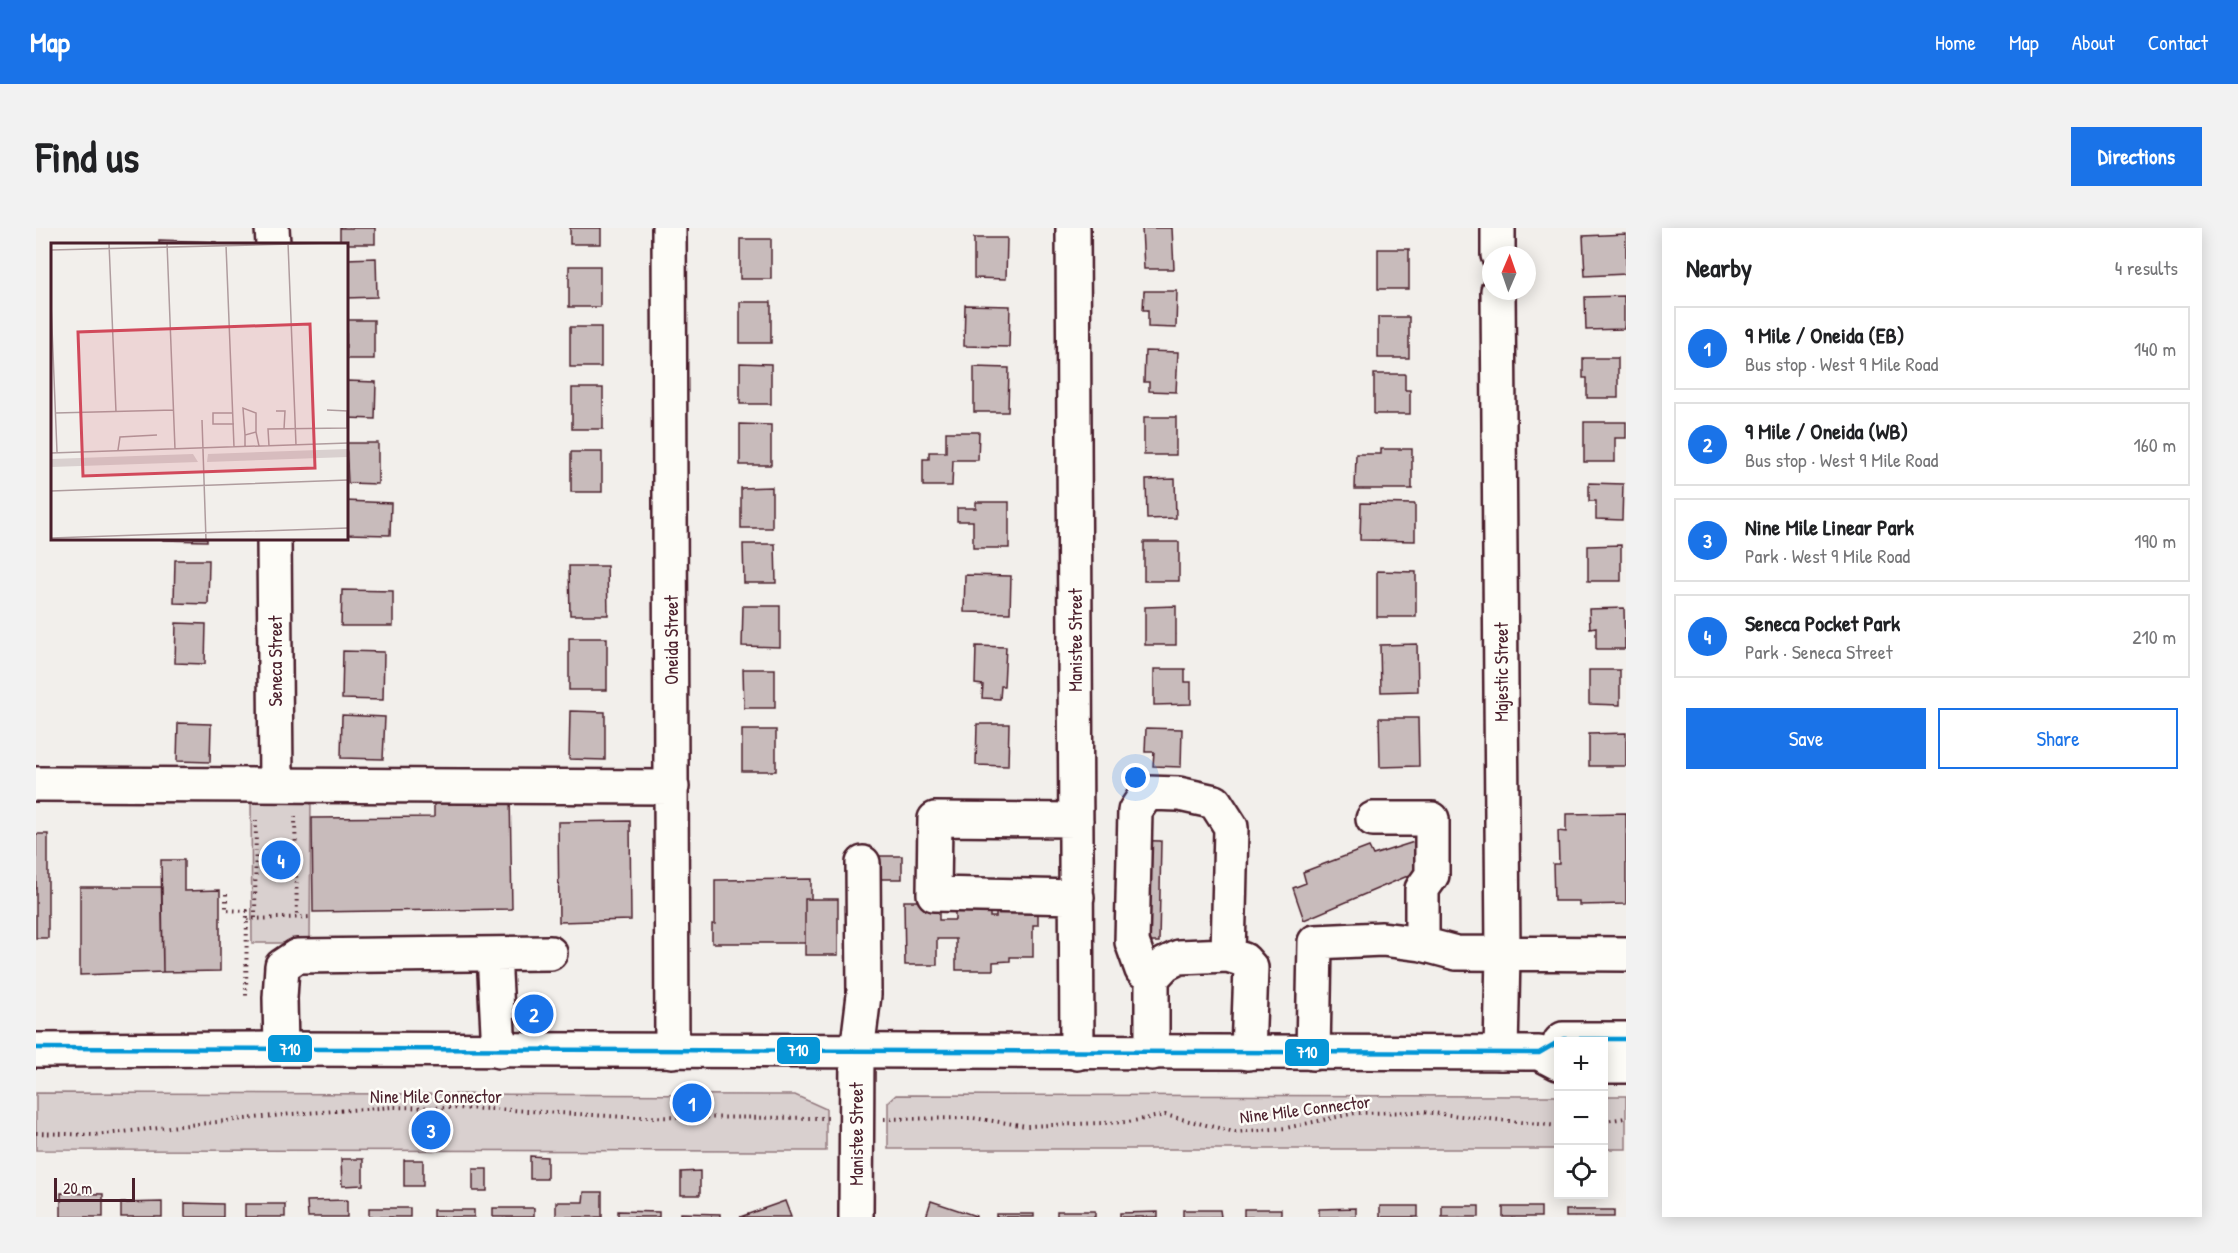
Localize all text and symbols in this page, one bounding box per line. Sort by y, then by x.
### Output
text: Map [30,23,70,61]
text: Home [1935,28,1976,57]
text: Map [2009,28,2039,57]
text: About [2072,28,2115,57]
text: Contact [2148,28,2208,57]
button: Directions [2071,127,2202,186]
text: Find us [36,128,139,185]
inset map [51,243,348,540]
north arrow [1482,246,1536,300]
text: Nearby [1686,250,1752,285]
text: 4 results [2115,254,2178,281]
text: 9 Mile / Oneida (EB) [1745,320,1905,350]
text: 1 [1704,335,1711,362]
text: 140 m [2134,335,2176,362]
text: Bus stop · West 9 Mile Road [1745,350,1938,377]
text: 9 Mile / Oneida (WB) [1745,416,1908,446]
text: 2 [1703,431,1712,458]
text: 160 m [2134,431,2176,458]
text: Bus stop · West 9 Mile Road [1745,446,1938,473]
text: Nine Mile Linear Park [1745,512,1914,542]
text: 3 [1703,527,1712,554]
text: 190 m [2134,527,2176,554]
text: Park · West 9 Mile Road [1745,542,1910,569]
street label: Manistee Street [1063,587,1088,692]
street label: Oneida Street [659,594,684,685]
text: Seneca Pocket Park [1745,608,1900,638]
street label: Seneca Street [263,615,288,706]
street label: Majestic Street [1489,622,1514,722]
text: 4 [1704,623,1711,650]
text: 210 m [2132,623,2176,650]
text: Park · Seneca Street [1745,638,1893,665]
button: Save [1686,708,1926,769]
button: Share [1938,708,2178,769]
your location [1121,763,1150,792]
pin: 4 [262,838,300,882]
pin: 2 [514,992,554,1036]
line badge: 710 [267,1034,313,1063]
line badge: 710 [776,1036,821,1065]
map controls [1554,1037,1608,1199]
button: + [1554,1037,1608,1091]
text: 710 [279,1038,300,1060]
line badge: 710 [1284,1038,1330,1067]
text: 710 [787,1039,808,1061]
text: 710 [1296,1041,1317,1063]
pin: 1 [672,1080,712,1126]
street label: Manistee Street [844,1081,869,1186]
street label: Nine Mile Connector [370,1084,502,1109]
street label: Nine Mile Connector [1238,1089,1372,1129]
button: − [1554,1091,1608,1145]
pin: 3 [412,1108,450,1152]
button: locate [1554,1145,1608,1199]
scale bar [54,1175,135,1202]
text: 20 m [63,1177,92,1199]

